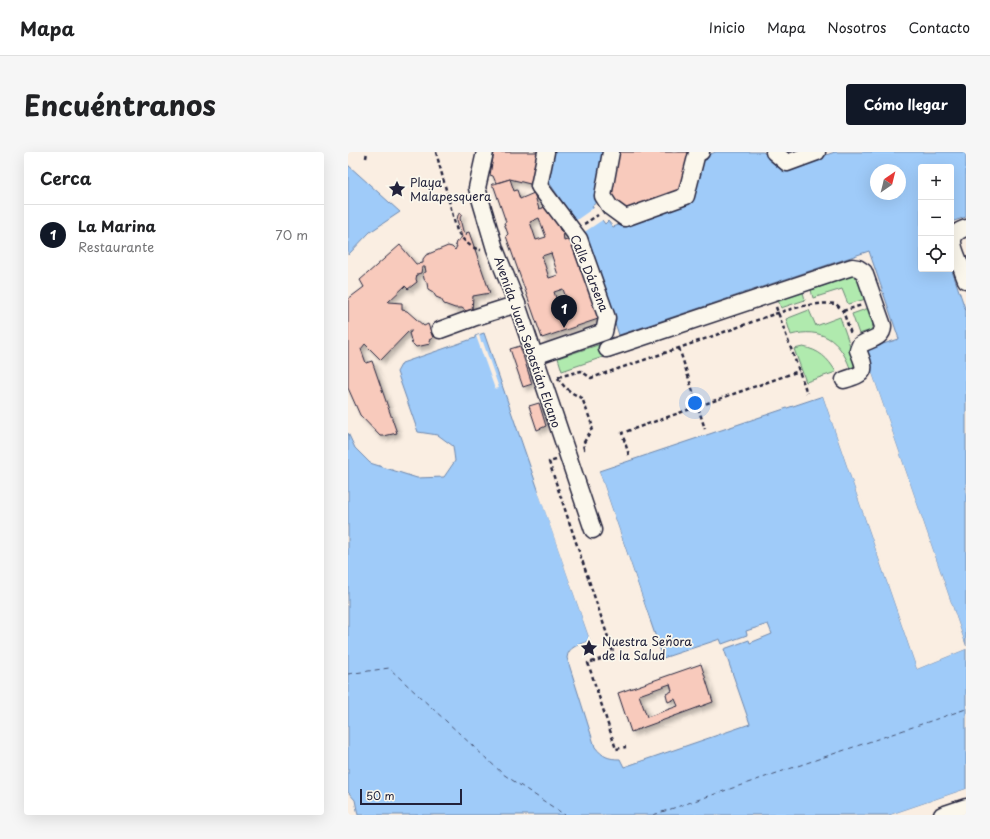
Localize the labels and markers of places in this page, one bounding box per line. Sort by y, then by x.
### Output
place label: Playa Malapesquera [410,173,492,205]
place icon: Playa Malapesquera [387,179,407,199]
pin: 1 [551,295,577,328]
place label: Nuestra Señora de la Salud [602,632,692,664]
place icon: Nuestra Señora de la Salud [579,638,599,658]

